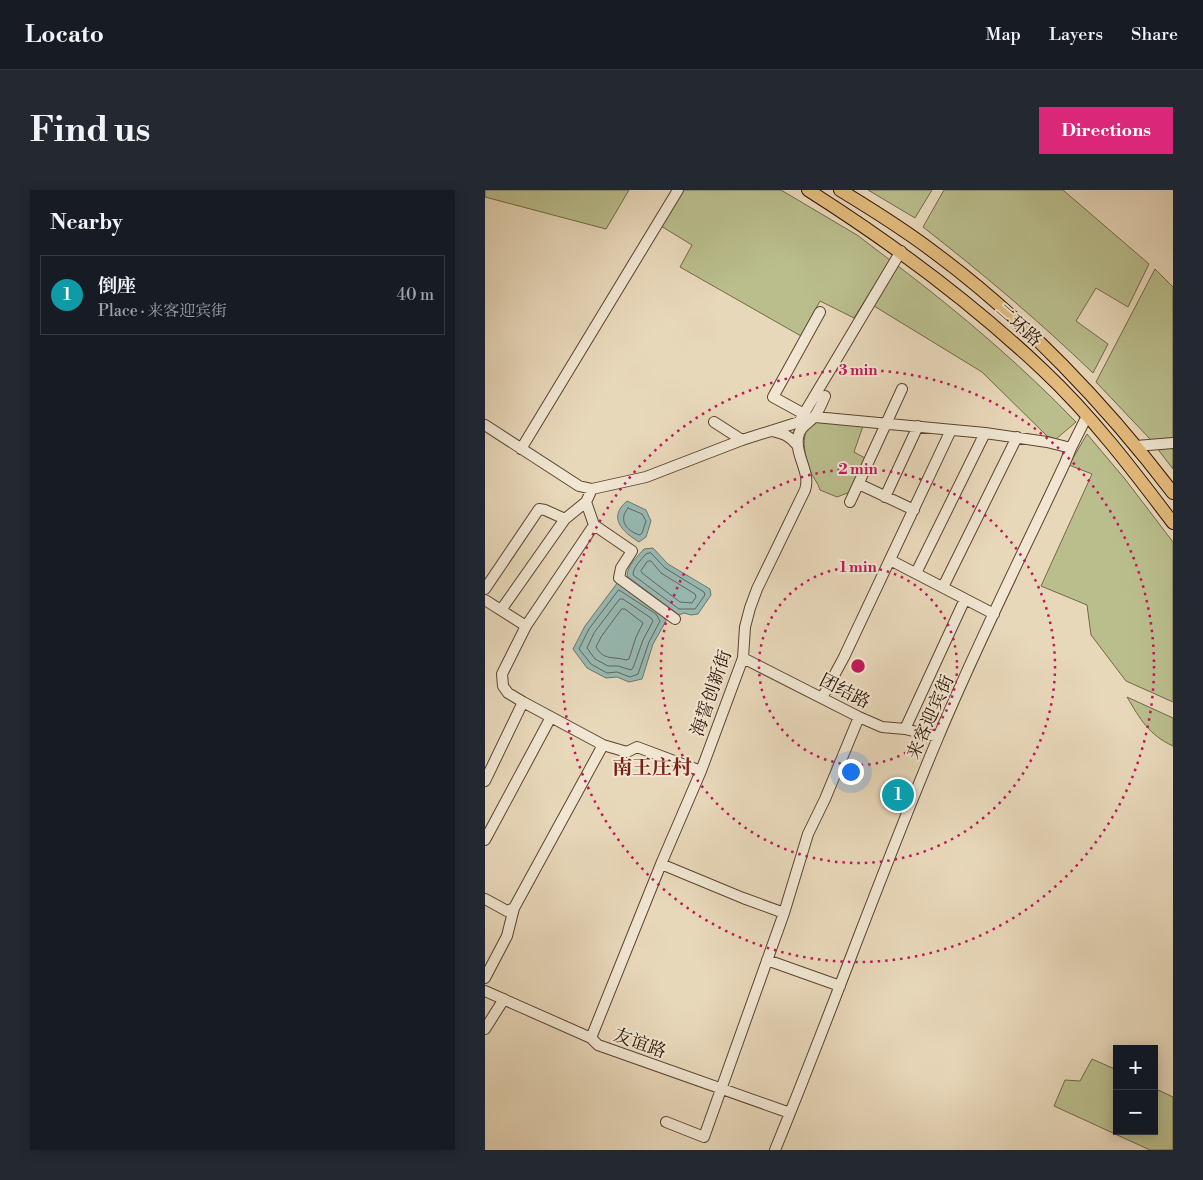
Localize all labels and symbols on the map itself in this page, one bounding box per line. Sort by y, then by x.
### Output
street label: 二环路 [991,299,1047,352]
text: 3 min [838,361,878,380]
text: 2 min [838,460,878,479]
text: 1 min [839,558,877,577]
street label: 海誓创新街 [686,647,737,739]
centre of rings [849,657,867,675]
street label: 团结路 [815,669,874,714]
street label: 来客迎宾街 [902,671,959,763]
district label: 南王庄村 [612,756,692,781]
your location [838,759,864,785]
pin: 1 [882,776,914,814]
street label: 友谊路 [611,1023,669,1064]

